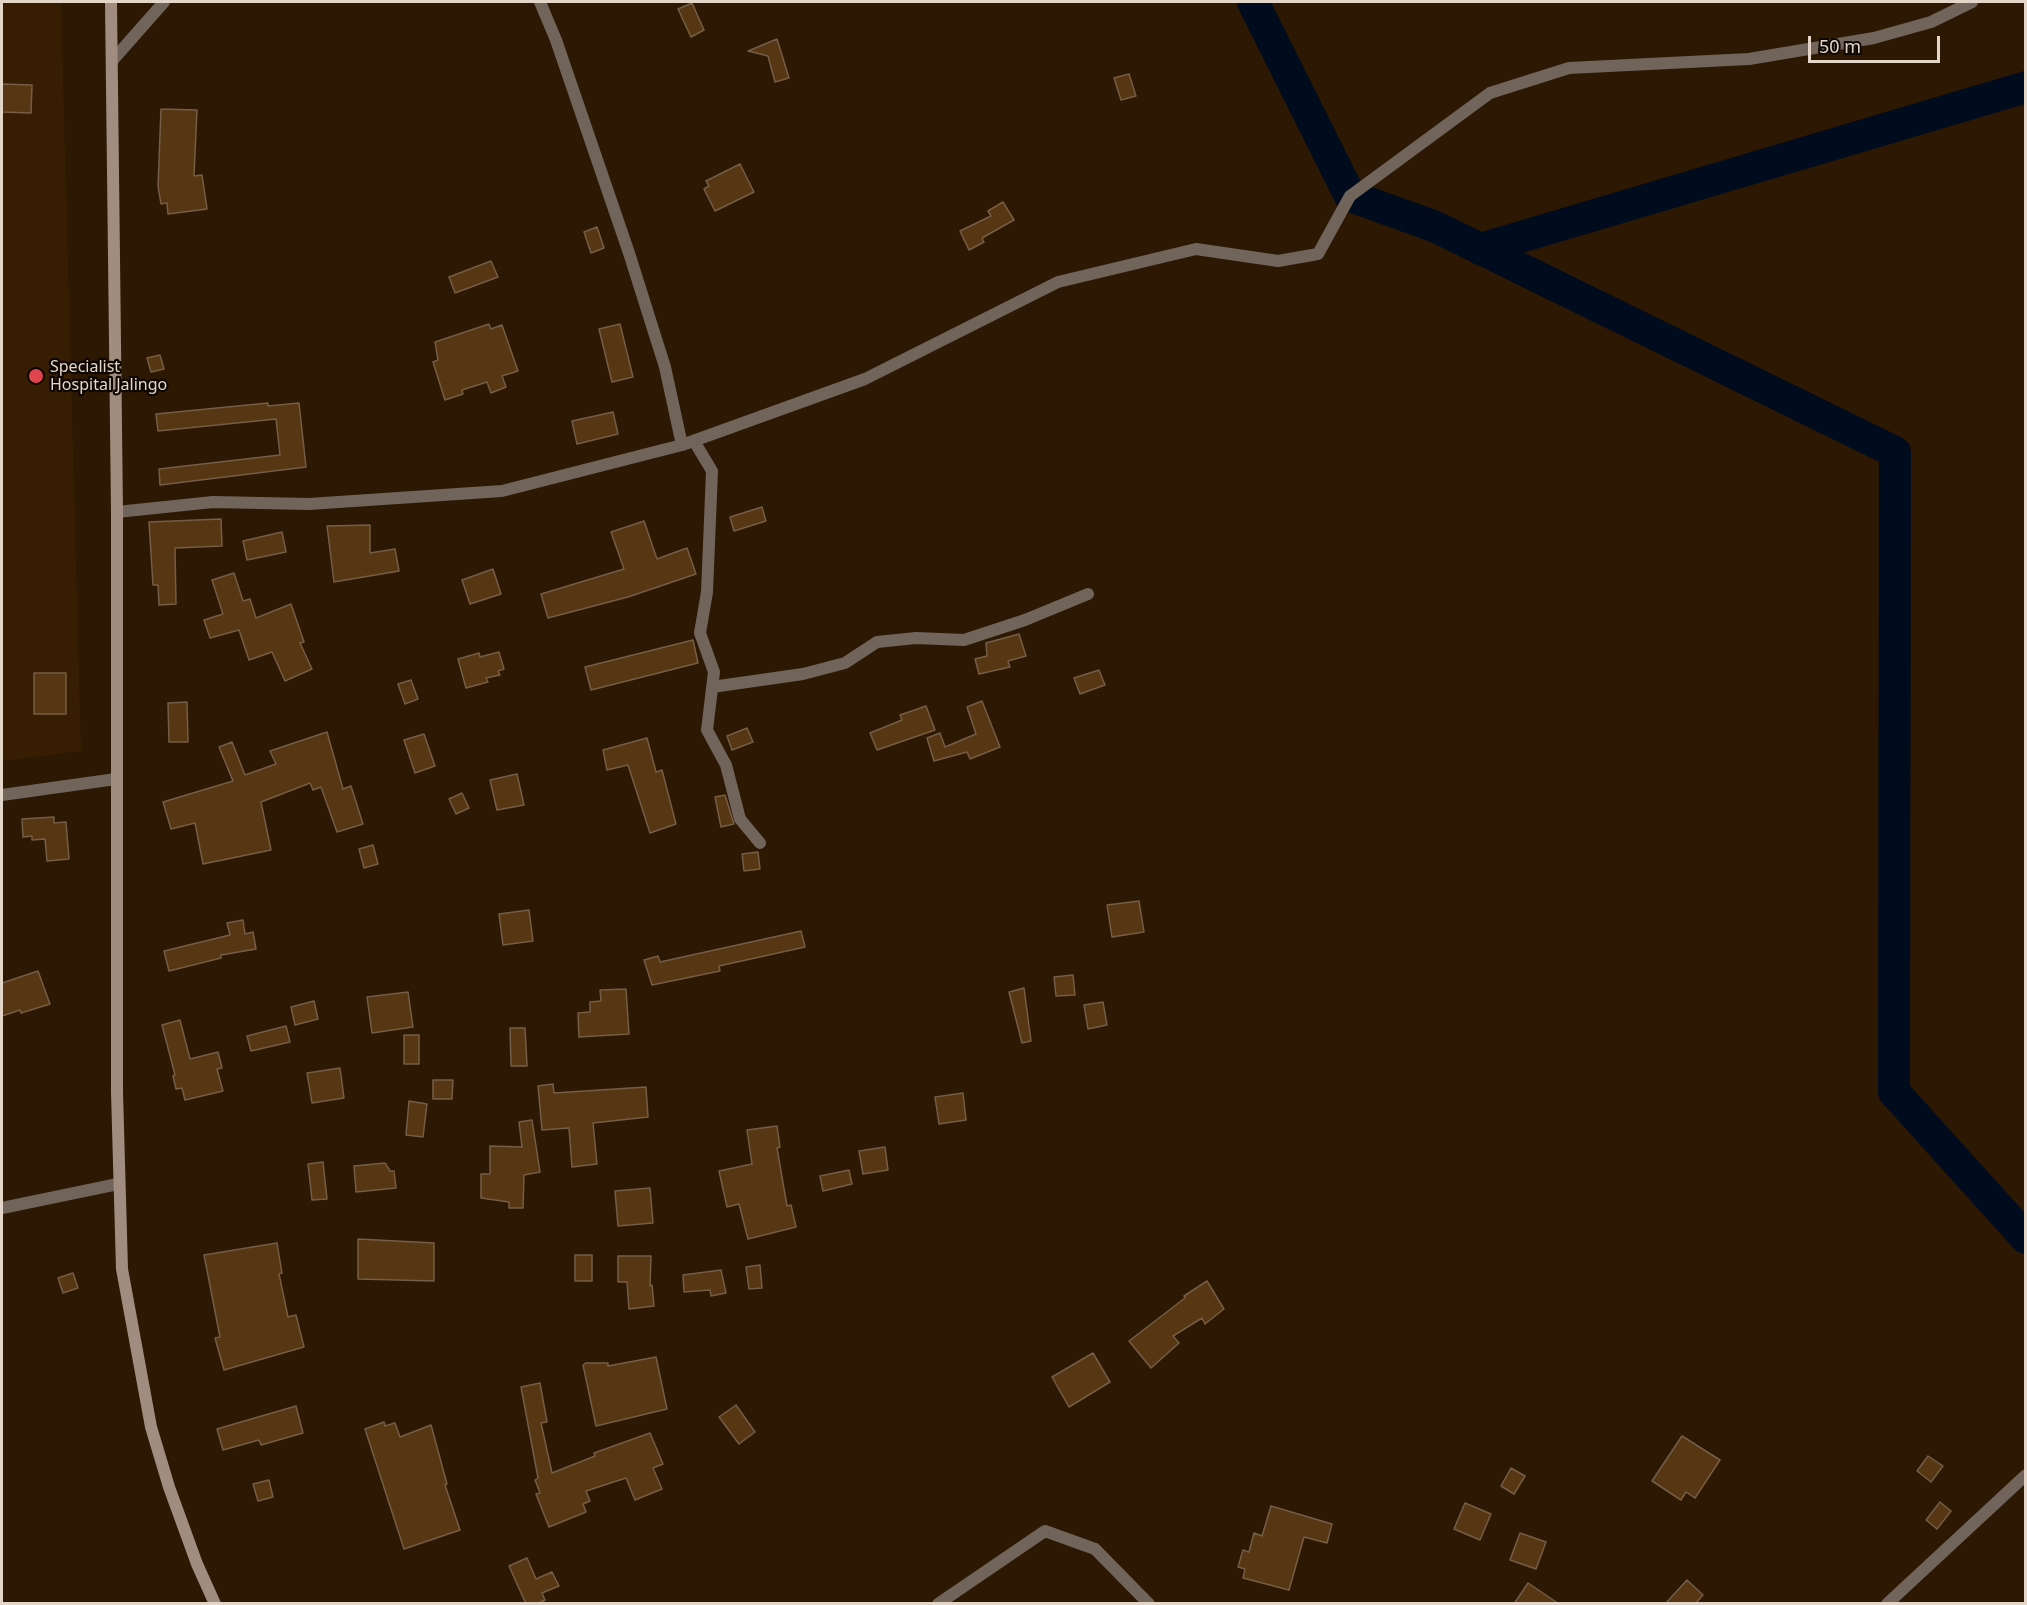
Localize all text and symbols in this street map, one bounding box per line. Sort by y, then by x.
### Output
scale bar [1811,24,1943,62]
text: 50 m [1819,34,1861,58]
place label: Specialist Hospital Jalingo [50,357,167,395]
marker: Specialist Hospital Jalingo [27,367,45,385]

